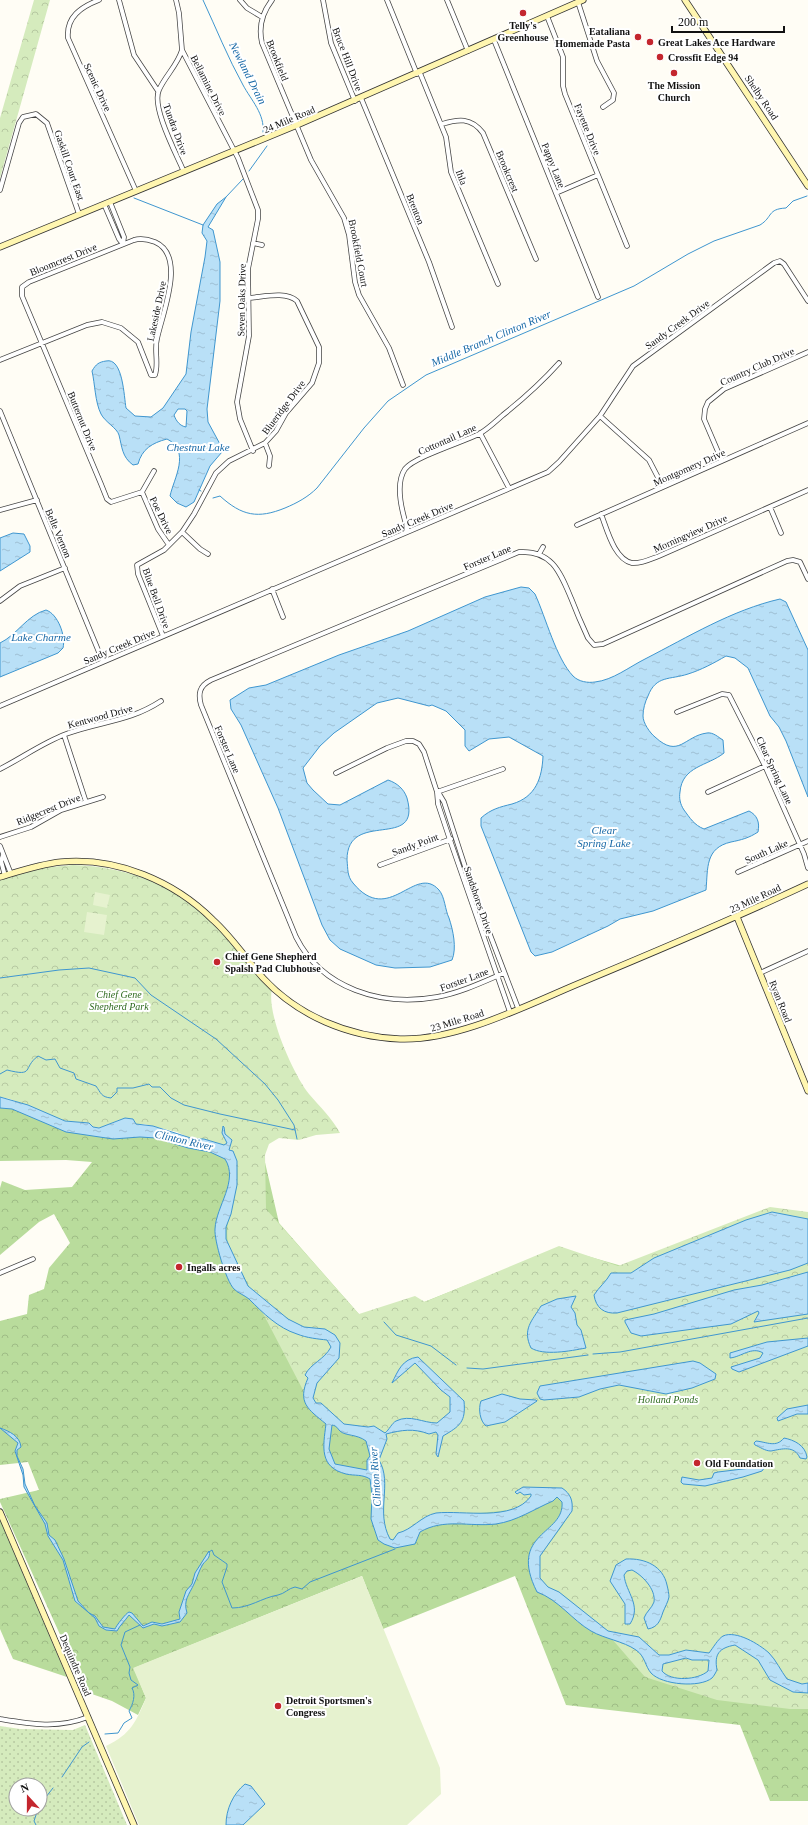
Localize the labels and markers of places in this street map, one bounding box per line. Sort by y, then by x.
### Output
marker: Telly's Greenhouse [518,8,528,18]
place label: Telly's Greenhouse [498,20,549,43]
place label: Eataliana Homemade Pasta [555,26,630,49]
marker: Eataliana Homemade Pasta [633,32,643,42]
marker: Great Lakes Ace Hardware [645,37,655,47]
place label: Great Lakes Ace Hardware [658,37,776,48]
marker: Crossfit Edge 94 [655,52,665,62]
place label: Crossfit Edge 94 [668,52,738,63]
marker: The Mission Church [669,68,679,78]
place label: The Mission Church [648,80,701,103]
place label: Chief Gene Shepherd Spalsh Pad Clubhouse [225,951,321,974]
marker: Chief Gene Shepherd Spalsh Pad Clubhouse [212,957,222,967]
marker: Ingalls acres [174,1262,184,1272]
place label: Ingalls acres [187,1262,241,1273]
marker: Old Foundation [692,1458,702,1468]
place label: Old Foundation [705,1458,774,1469]
place label: Detroit Sportsmen's Congress [286,1695,372,1718]
marker: Detroit Sportsmen's Congress [273,1701,283,1711]

